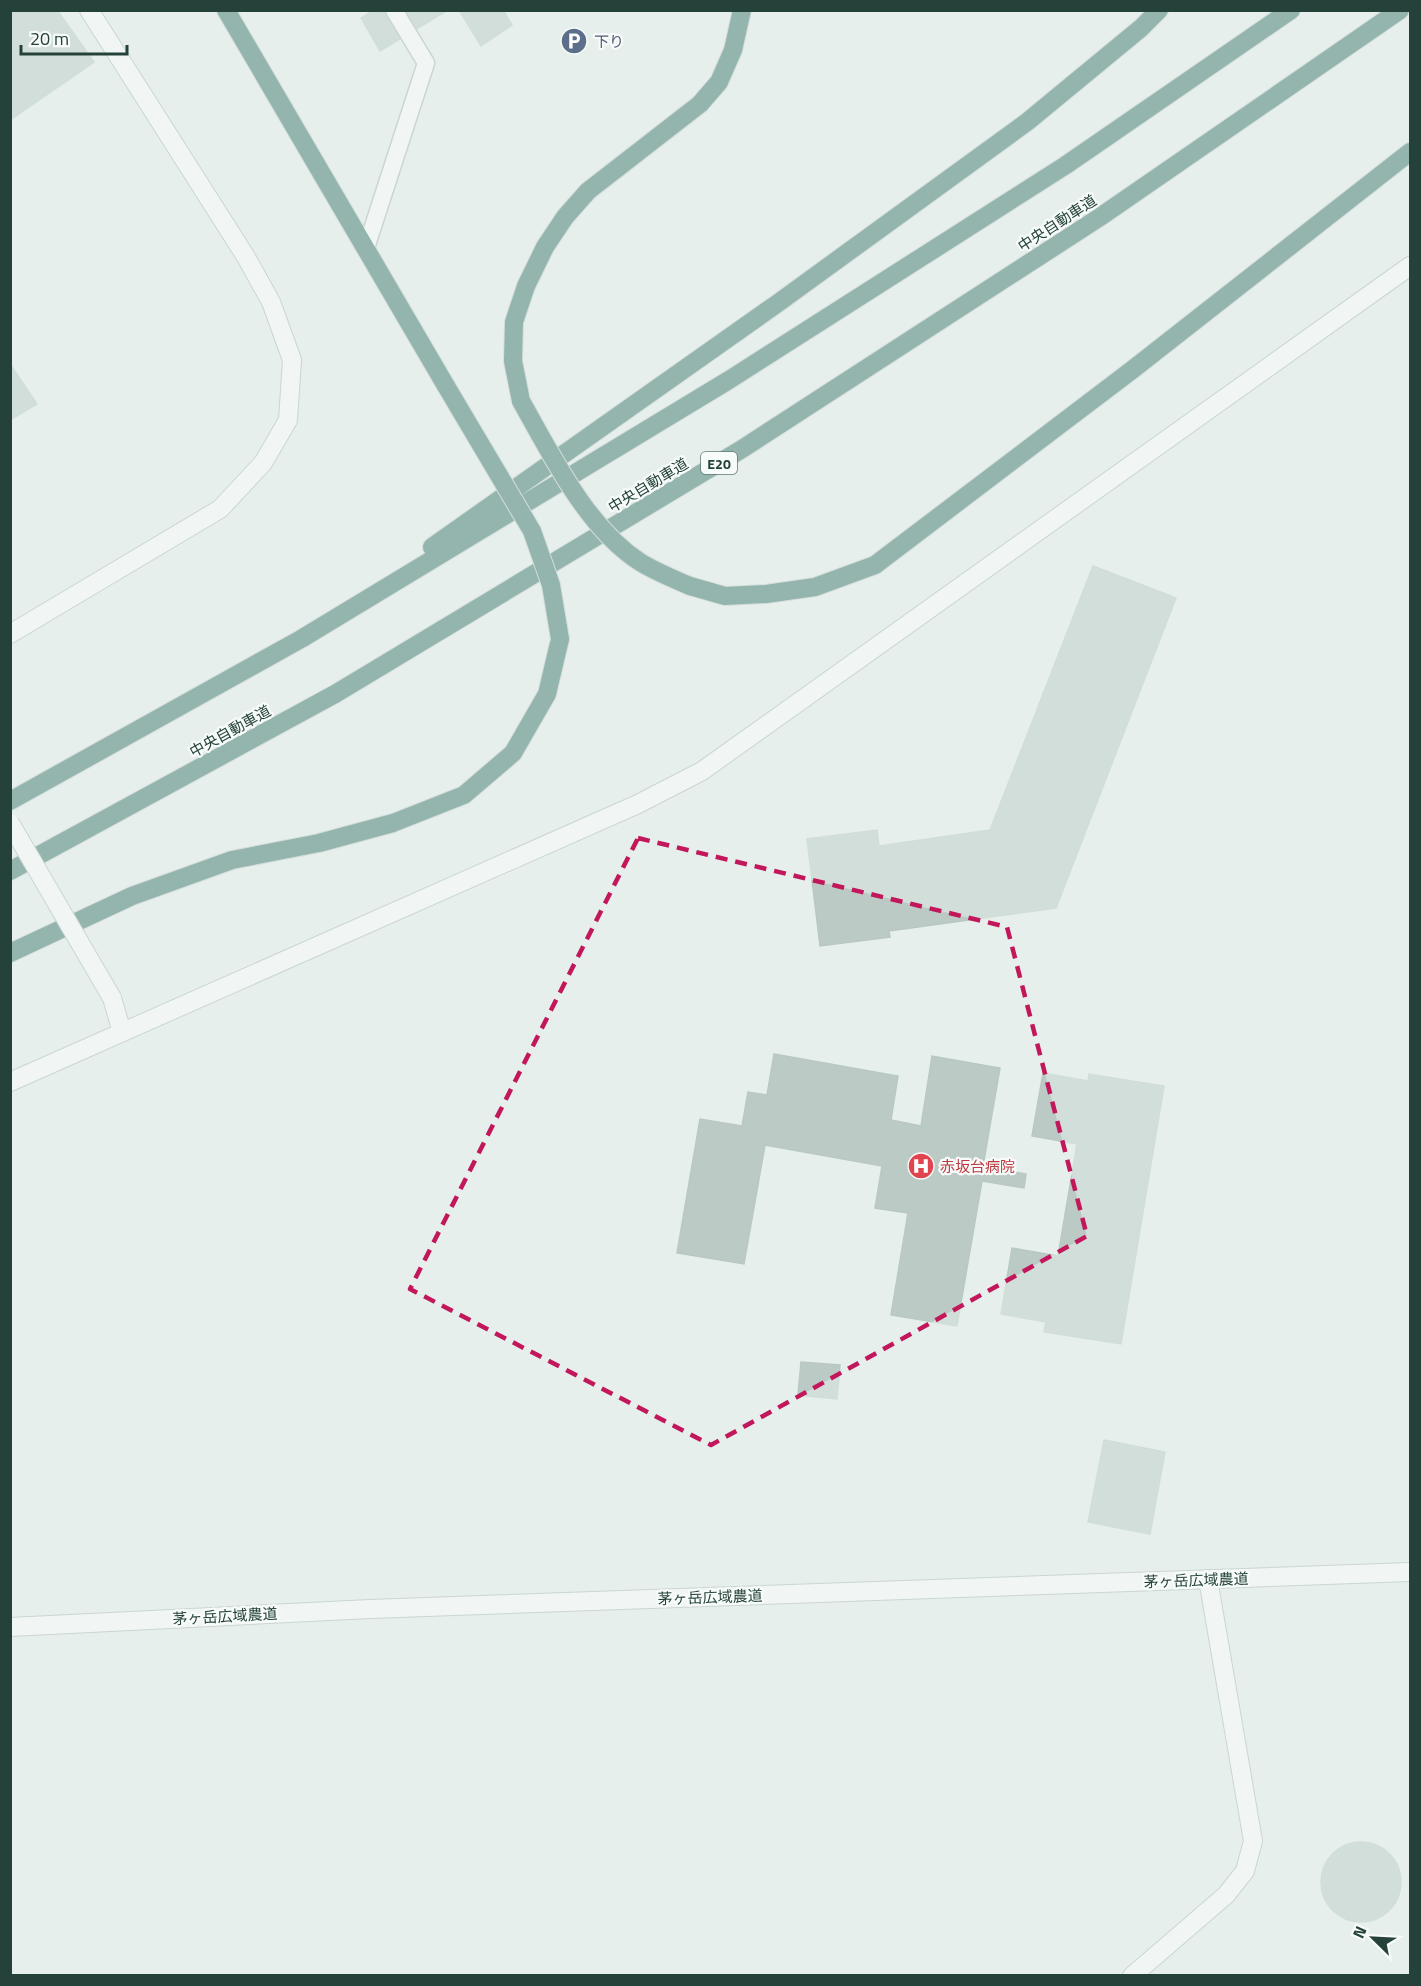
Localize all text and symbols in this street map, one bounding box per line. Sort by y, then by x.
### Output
scale bar [21,18,128,56]
text: 20 m [30,25,69,52]
parking icon: 下り [559,26,589,56]
place label: 下り [594,30,624,53]
street label: 中央自動車道 [1013,189,1101,257]
street label: 中央自動車道 [603,452,693,518]
road number: E20 [701,452,737,474]
street label: 中央自動車道 [185,699,275,763]
hospital icon: 赤坂台病院 [906,1151,936,1181]
place label: 赤坂台病院 [940,1155,1015,1178]
street label: 茅ヶ岳広域農道 [1143,1567,1249,1593]
street label: 茅ヶ岳広域農道 [657,1584,763,1610]
street label: 茅ヶ岳広域農道 [172,1602,278,1630]
north arrow [1343,1908,1403,1968]
text: N [1346,1922,1373,1942]

